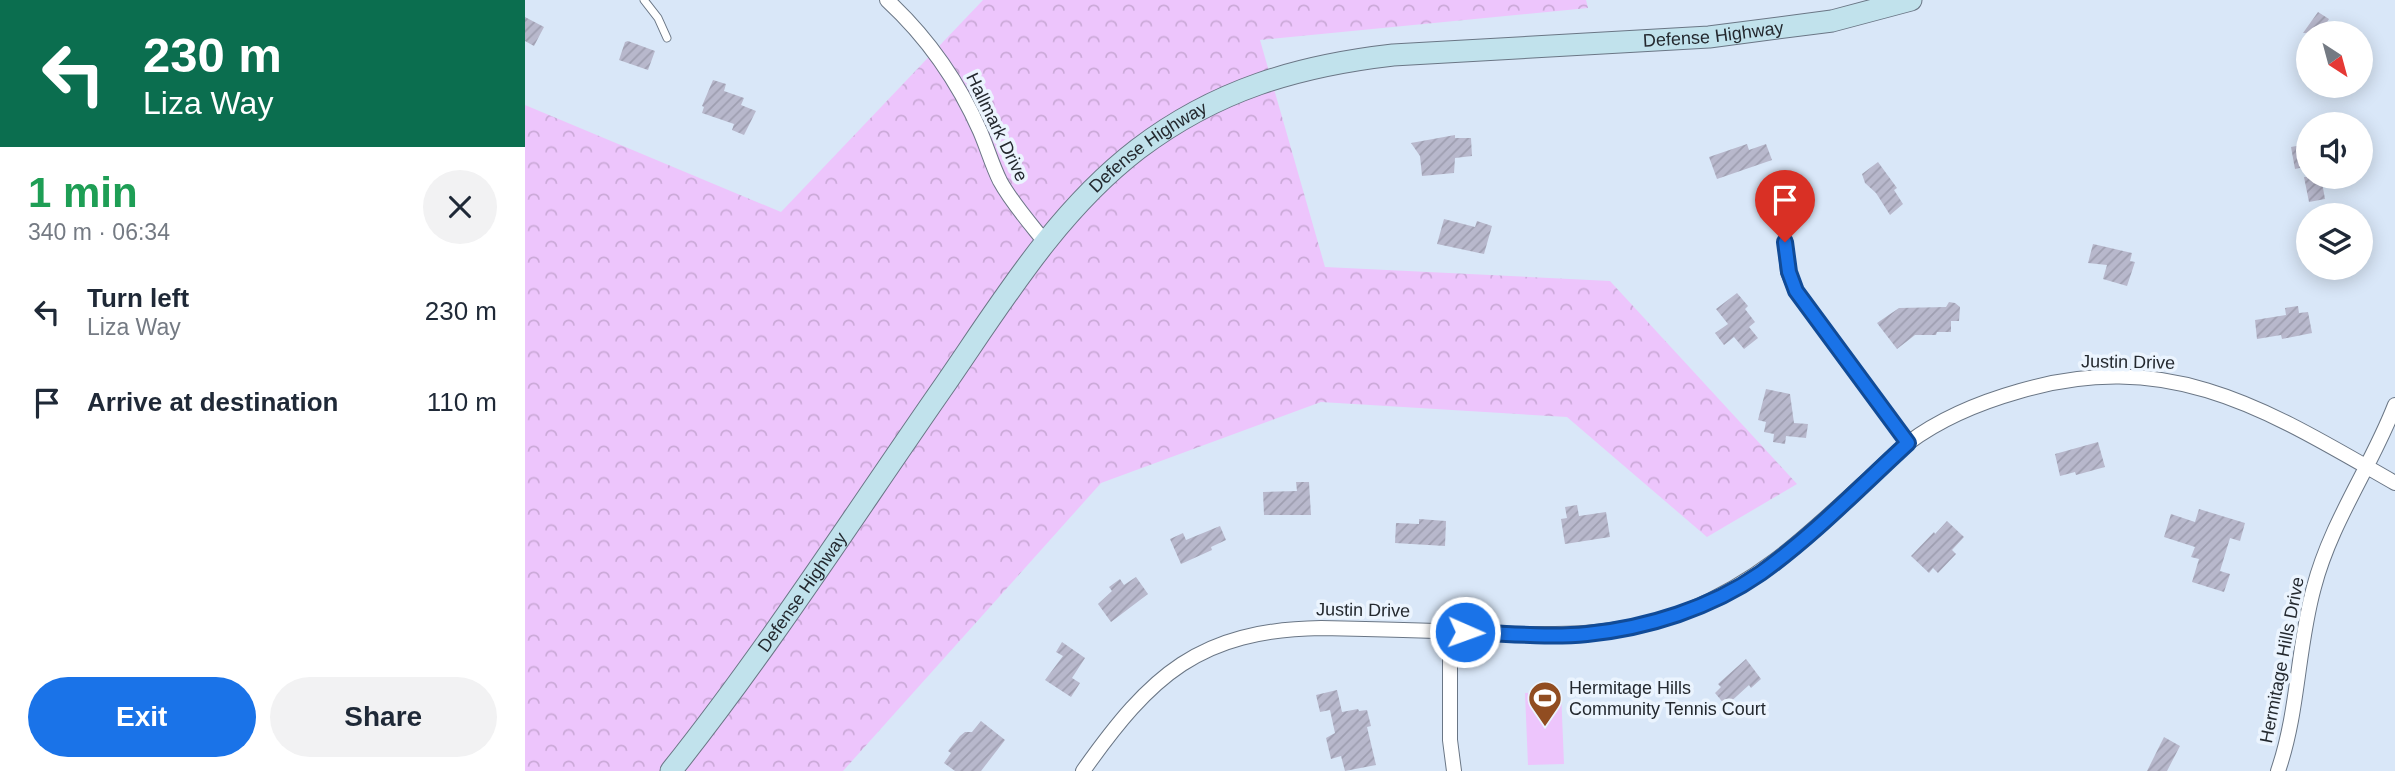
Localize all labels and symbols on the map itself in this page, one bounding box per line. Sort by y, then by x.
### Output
street label: Defense Highway [1642,17,1785,51]
north arrow [2296,21,2373,98]
street label: Hallmark Drive [962,70,1032,184]
street label: Defense Highway [1085,98,1210,197]
pin [1755,170,1815,242]
street label: Justin Drive [2081,351,2175,373]
street label: Defense Highway [754,528,851,656]
street label: Hermitage Hills Drive [2256,575,2308,745]
position arrow [1428,595,1502,669]
street label: Justin Drive [1316,599,1410,621]
place label: Hermitage Hills Community Tennis Court [1569,678,1766,719]
sports icon: Hermitage Hills Community Tennis Court [1526,679,1564,728]

